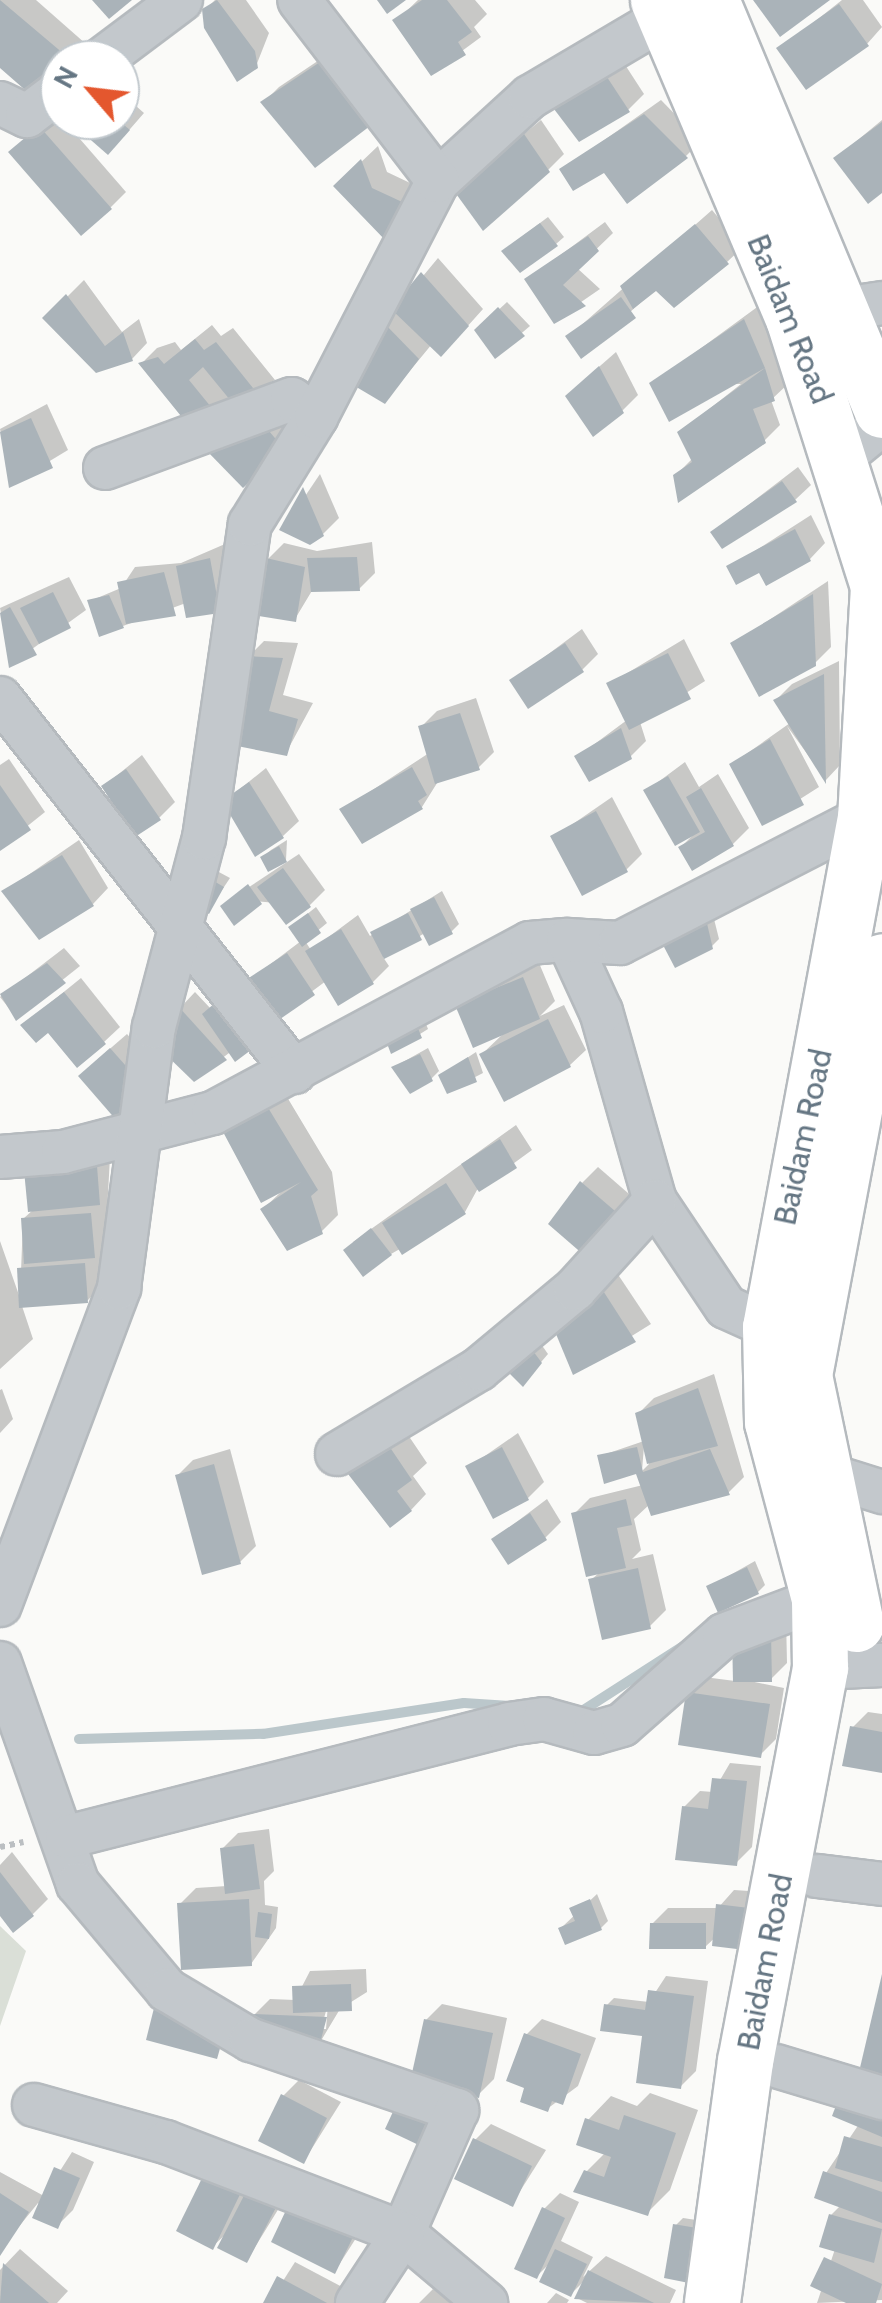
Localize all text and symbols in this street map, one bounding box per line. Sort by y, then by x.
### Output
north arrow [40,40,140,140]
text: N [46,60,85,94]
street label: Baidam Road [739,229,841,409]
street label: Baidam Road [766,1045,840,1229]
street label: Baidam Road [729,1870,801,2054]

